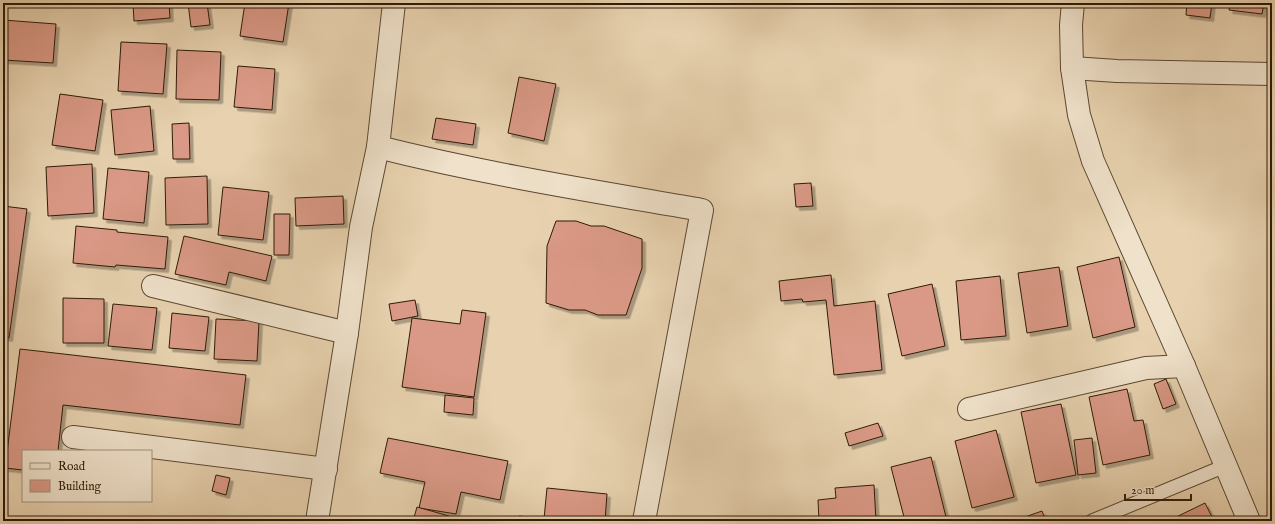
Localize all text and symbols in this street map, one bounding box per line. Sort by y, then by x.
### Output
legend [22,450,152,502]
text: Road [58,459,86,474]
scale bar [1125,476,1191,502]
text: Building [58,479,102,494]
text: 20 m [1131,483,1154,498]

